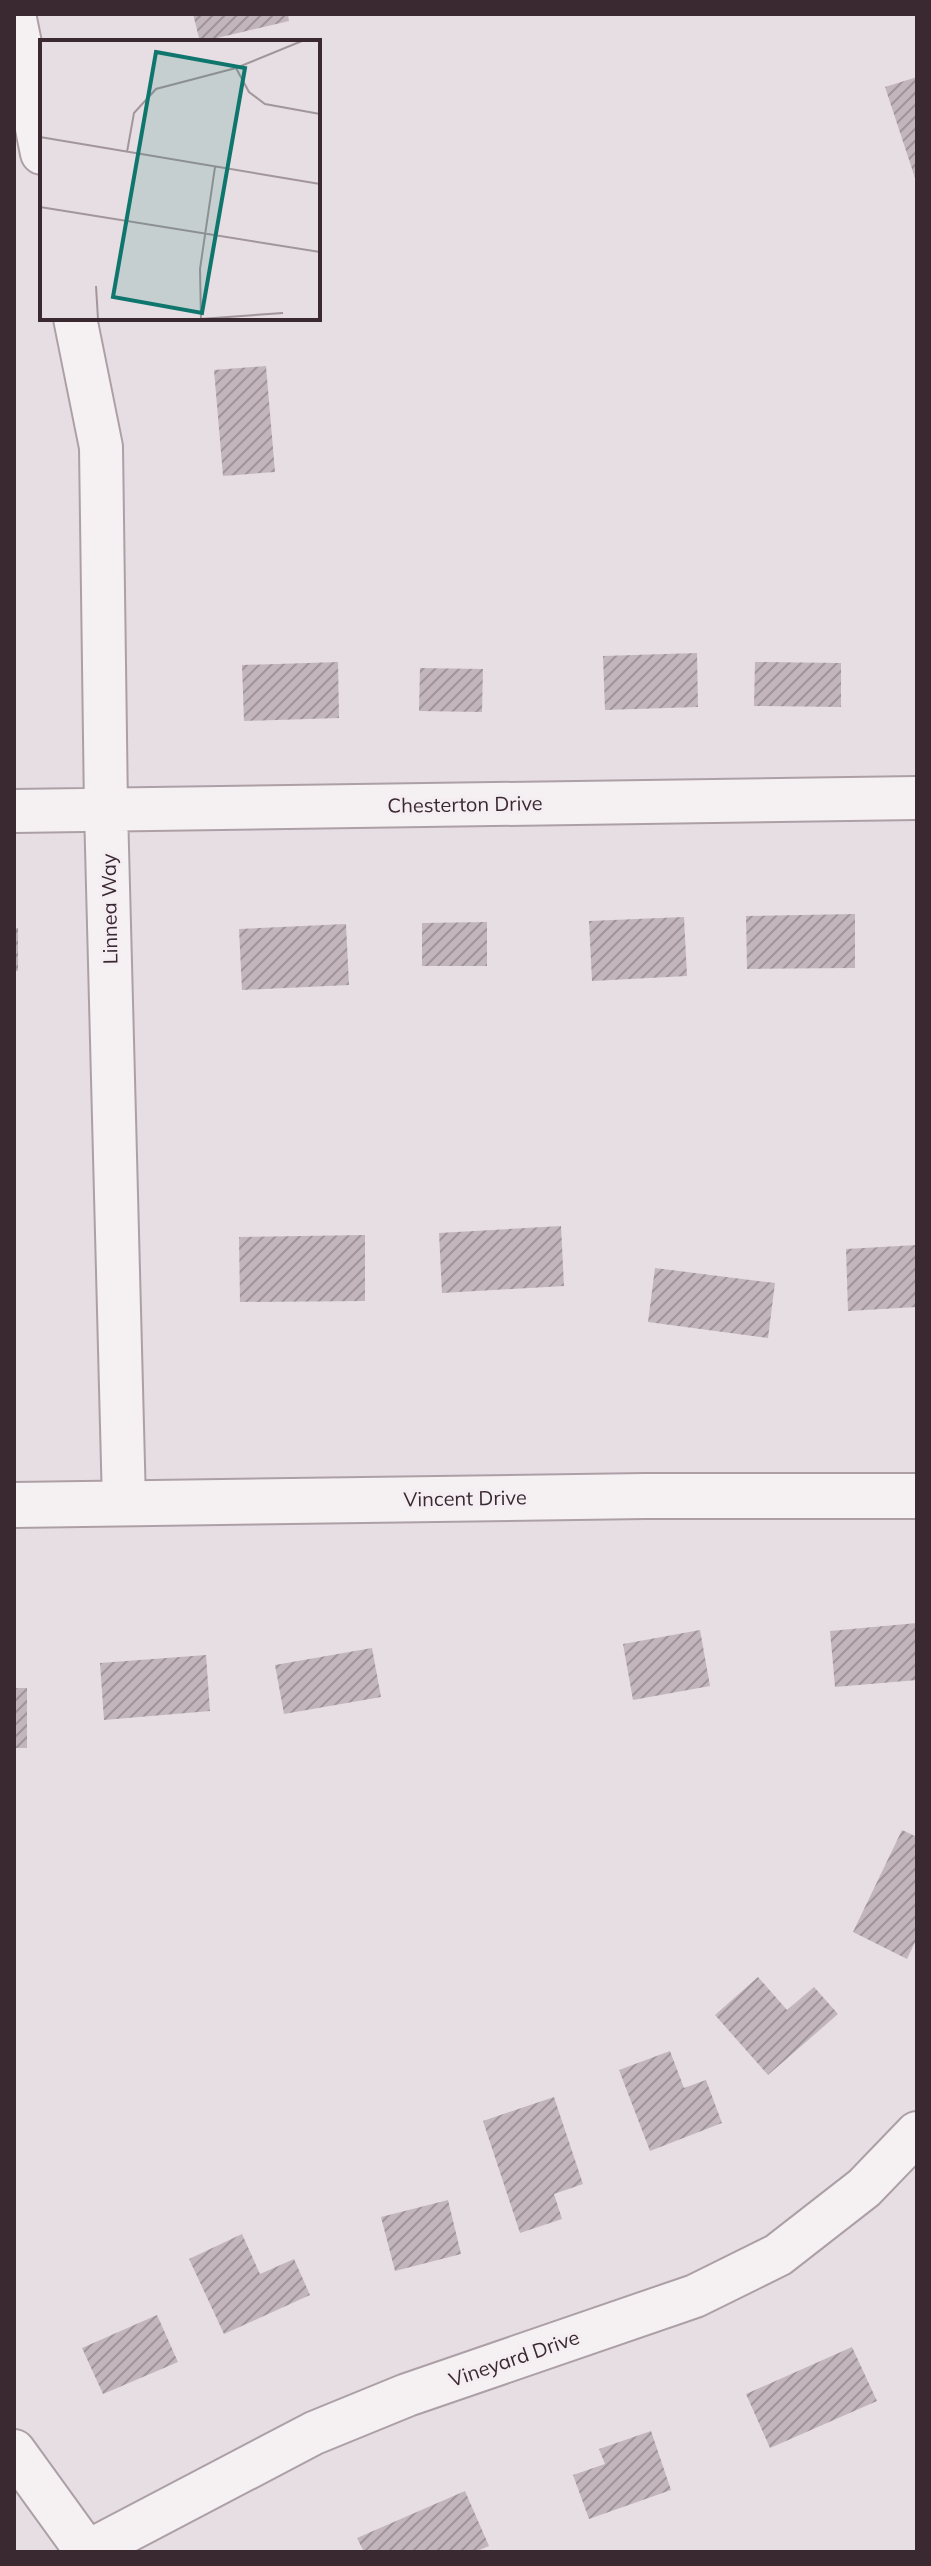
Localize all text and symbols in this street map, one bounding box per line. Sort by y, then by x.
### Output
inset map [40,40,320,320]
street label: Chesterton Drive [387,790,543,818]
street label: Linnea Way [96,853,122,965]
street label: Vincent Drive [403,1484,527,1512]
street label: Vineyard Drive [446,2324,582,2392]

